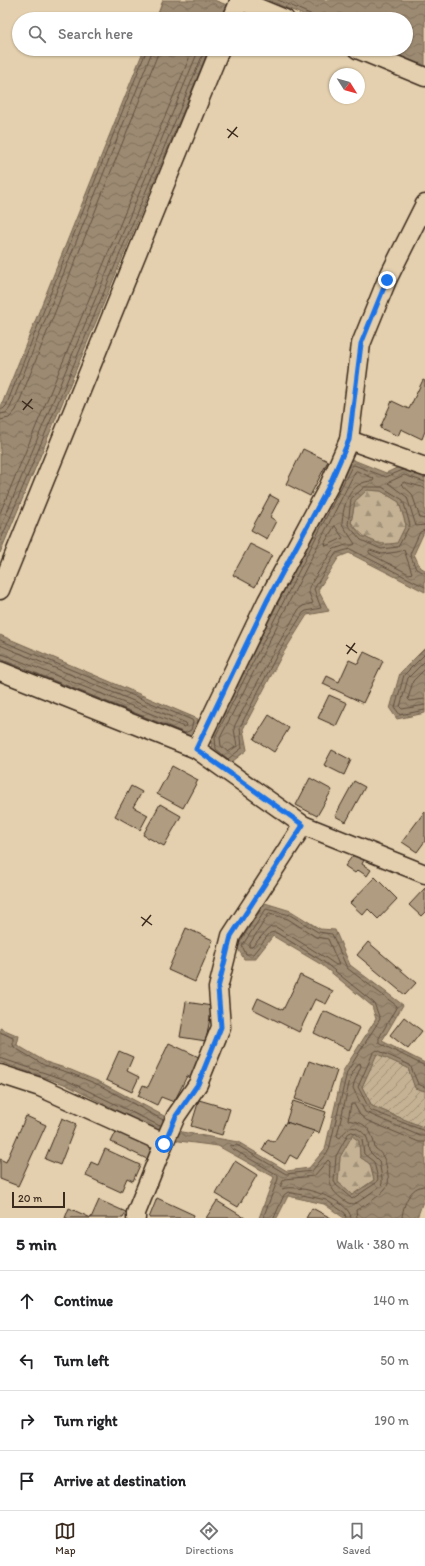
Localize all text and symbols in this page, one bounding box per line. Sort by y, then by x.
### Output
search box [12,12,413,56]
icon: search [26,23,48,45]
text: Search here [58,25,133,43]
north arrow [329,68,365,104]
route end [378,271,396,289]
route start [155,1135,173,1153]
scale bar [12,1190,65,1209]
text: 20 m [18,1192,42,1205]
text: 5 min [16,1234,56,1254]
text: Walk · 380 m [336,1237,409,1252]
icon: ahead [16,1290,38,1312]
text: Continue [54,1292,113,1310]
text: 140 m [373,1293,409,1308]
icon: left [16,1350,38,1372]
text: Turn left [54,1352,109,1370]
text: 50 m [380,1353,409,1368]
icon: right [16,1410,38,1432]
text: Turn right [54,1412,118,1430]
text: 190 m [374,1413,409,1428]
icon: arrive [16,1470,38,1492]
text: Arrive at destination [54,1472,186,1490]
tab: Map [54,1520,76,1557]
tab: Directions [185,1520,234,1557]
tab: Saved [342,1520,371,1557]

